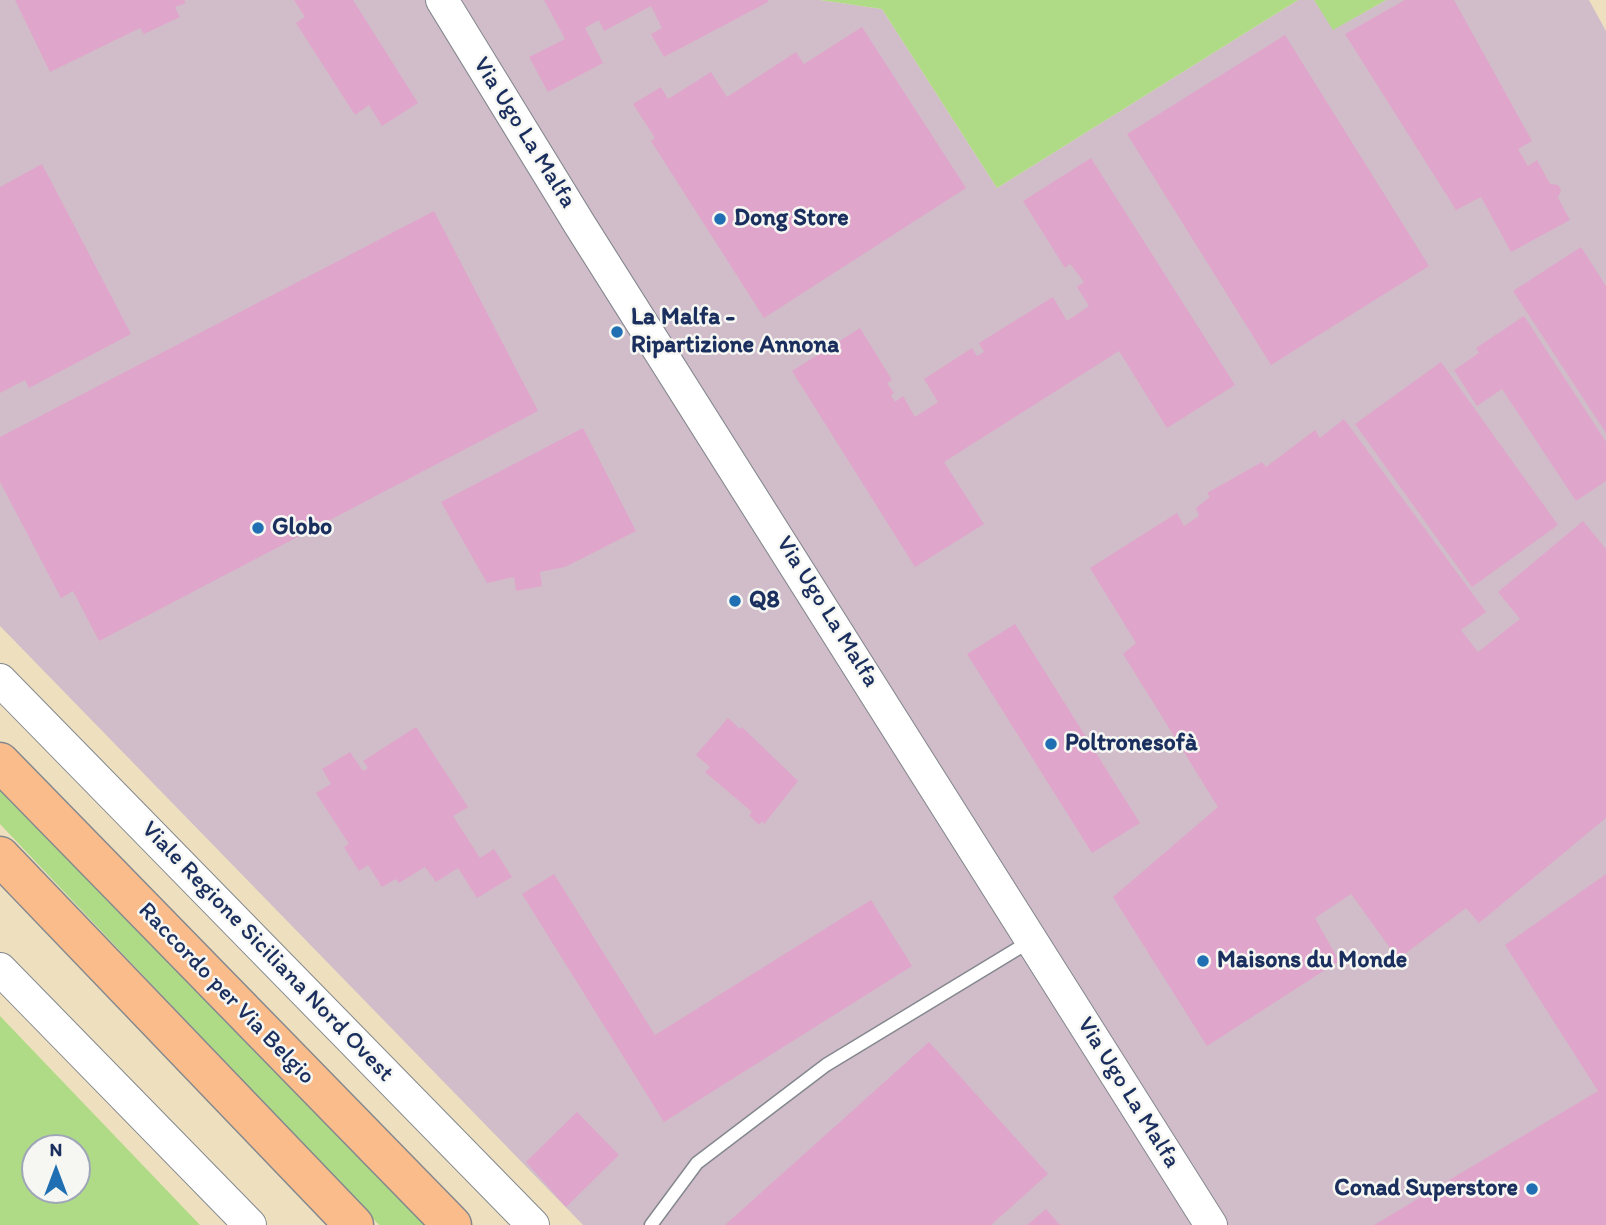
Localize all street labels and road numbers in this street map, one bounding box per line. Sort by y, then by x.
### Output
street label: Via Ugo La Malfa [466,52,582,214]
street label: Via Ugo La Malfa [769,531,885,693]
street label: Viale Regione Siciliana Nord Ovest [135,816,399,1088]
street label: Raccordo per Via Belgio [132,897,320,1091]
street label: Via Ugo La Malfa [1070,1012,1186,1174]

